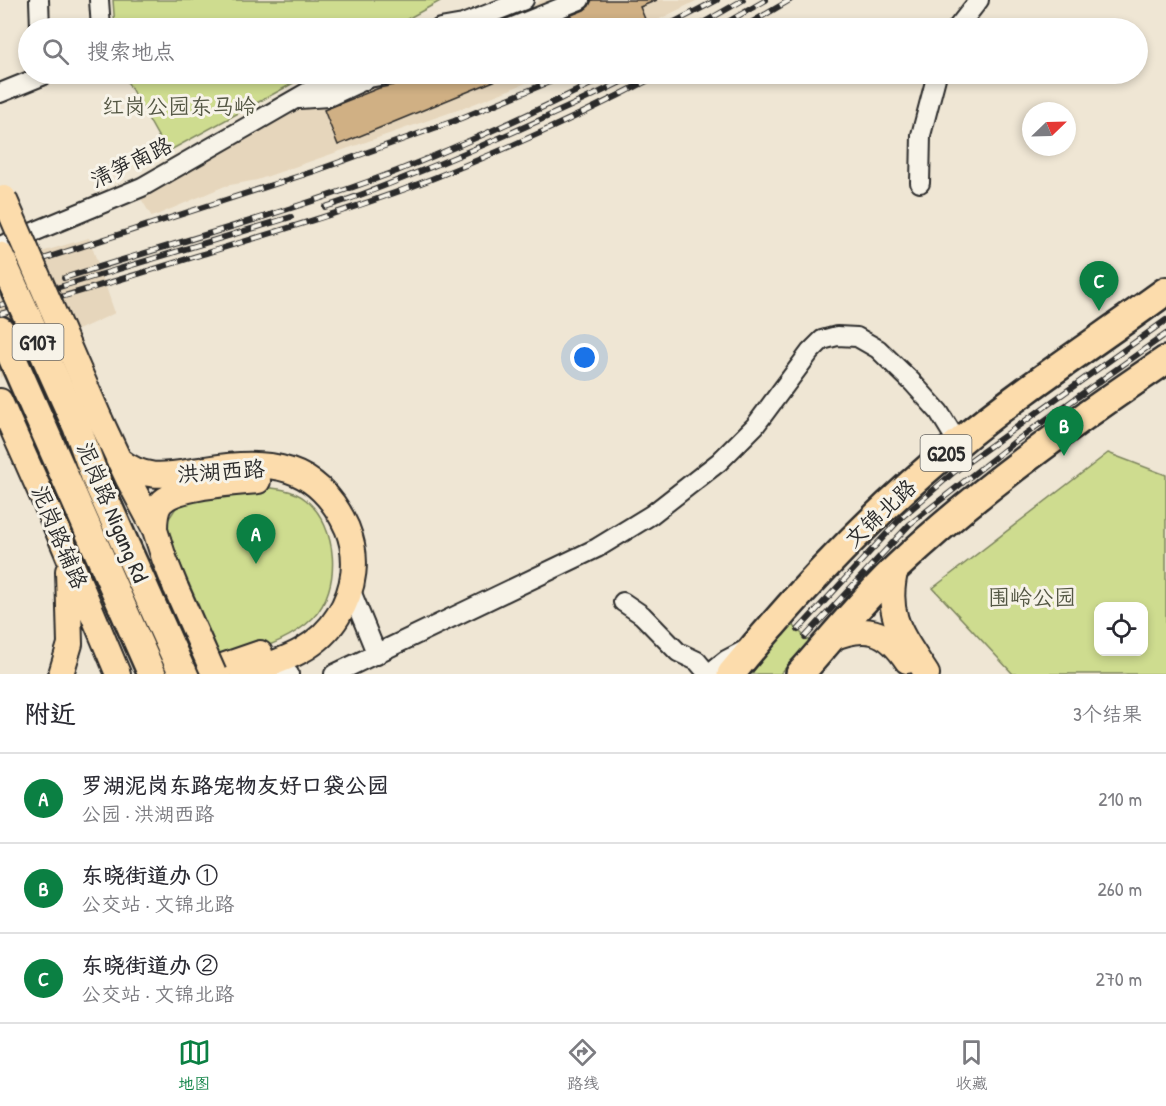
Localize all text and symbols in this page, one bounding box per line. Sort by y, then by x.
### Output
search box [18,18,1148,84]
icon: search [39,35,72,68]
text: 搜索地点 [87,36,175,66]
park label: 红岗公园东马岭 [102,91,256,121]
north arrow [1022,102,1076,156]
street label: 清笋南路 [85,129,177,195]
pin: C [1080,262,1118,311]
road number: G107 [12,324,63,360]
your location [570,343,599,372]
pin: B [1044,406,1084,456]
road number: G205 [920,435,972,471]
street label: 泥岗路 Nigang Rd [70,437,156,587]
street label: 洪湖西路 [176,453,266,489]
street label: 文锦北路 [838,472,922,554]
street label: 泥岗路辅路 [25,481,95,593]
pin: A [236,514,276,564]
park label: 围岭公园 [988,582,1076,612]
map controls [1094,602,1148,656]
button: locate [1094,602,1148,656]
text: 附近 [24,696,76,731]
text: 3个结果 [1073,700,1142,727]
text: 罗湖泥岗东路宠物友好口袋公园 [81,770,389,800]
text: A [39,785,48,812]
text: 210 m [1098,785,1142,812]
text: 公园 · 洪湖西路 [81,800,214,827]
text: 东晓街道办 ① [81,860,218,890]
text: B [38,875,49,902]
text: 260 m [1098,875,1142,902]
text: 公交站 · 文锦北路 [81,890,234,917]
text: 东晓街道办 ② [81,950,218,980]
text: C [38,965,49,992]
text: 270 m [1096,965,1142,992]
text: 公交站 · 文锦北路 [81,980,234,1007]
tab: 地图 [178,1036,211,1094]
tab: 路线 [566,1036,599,1094]
tab: 收藏 [955,1036,988,1094]

